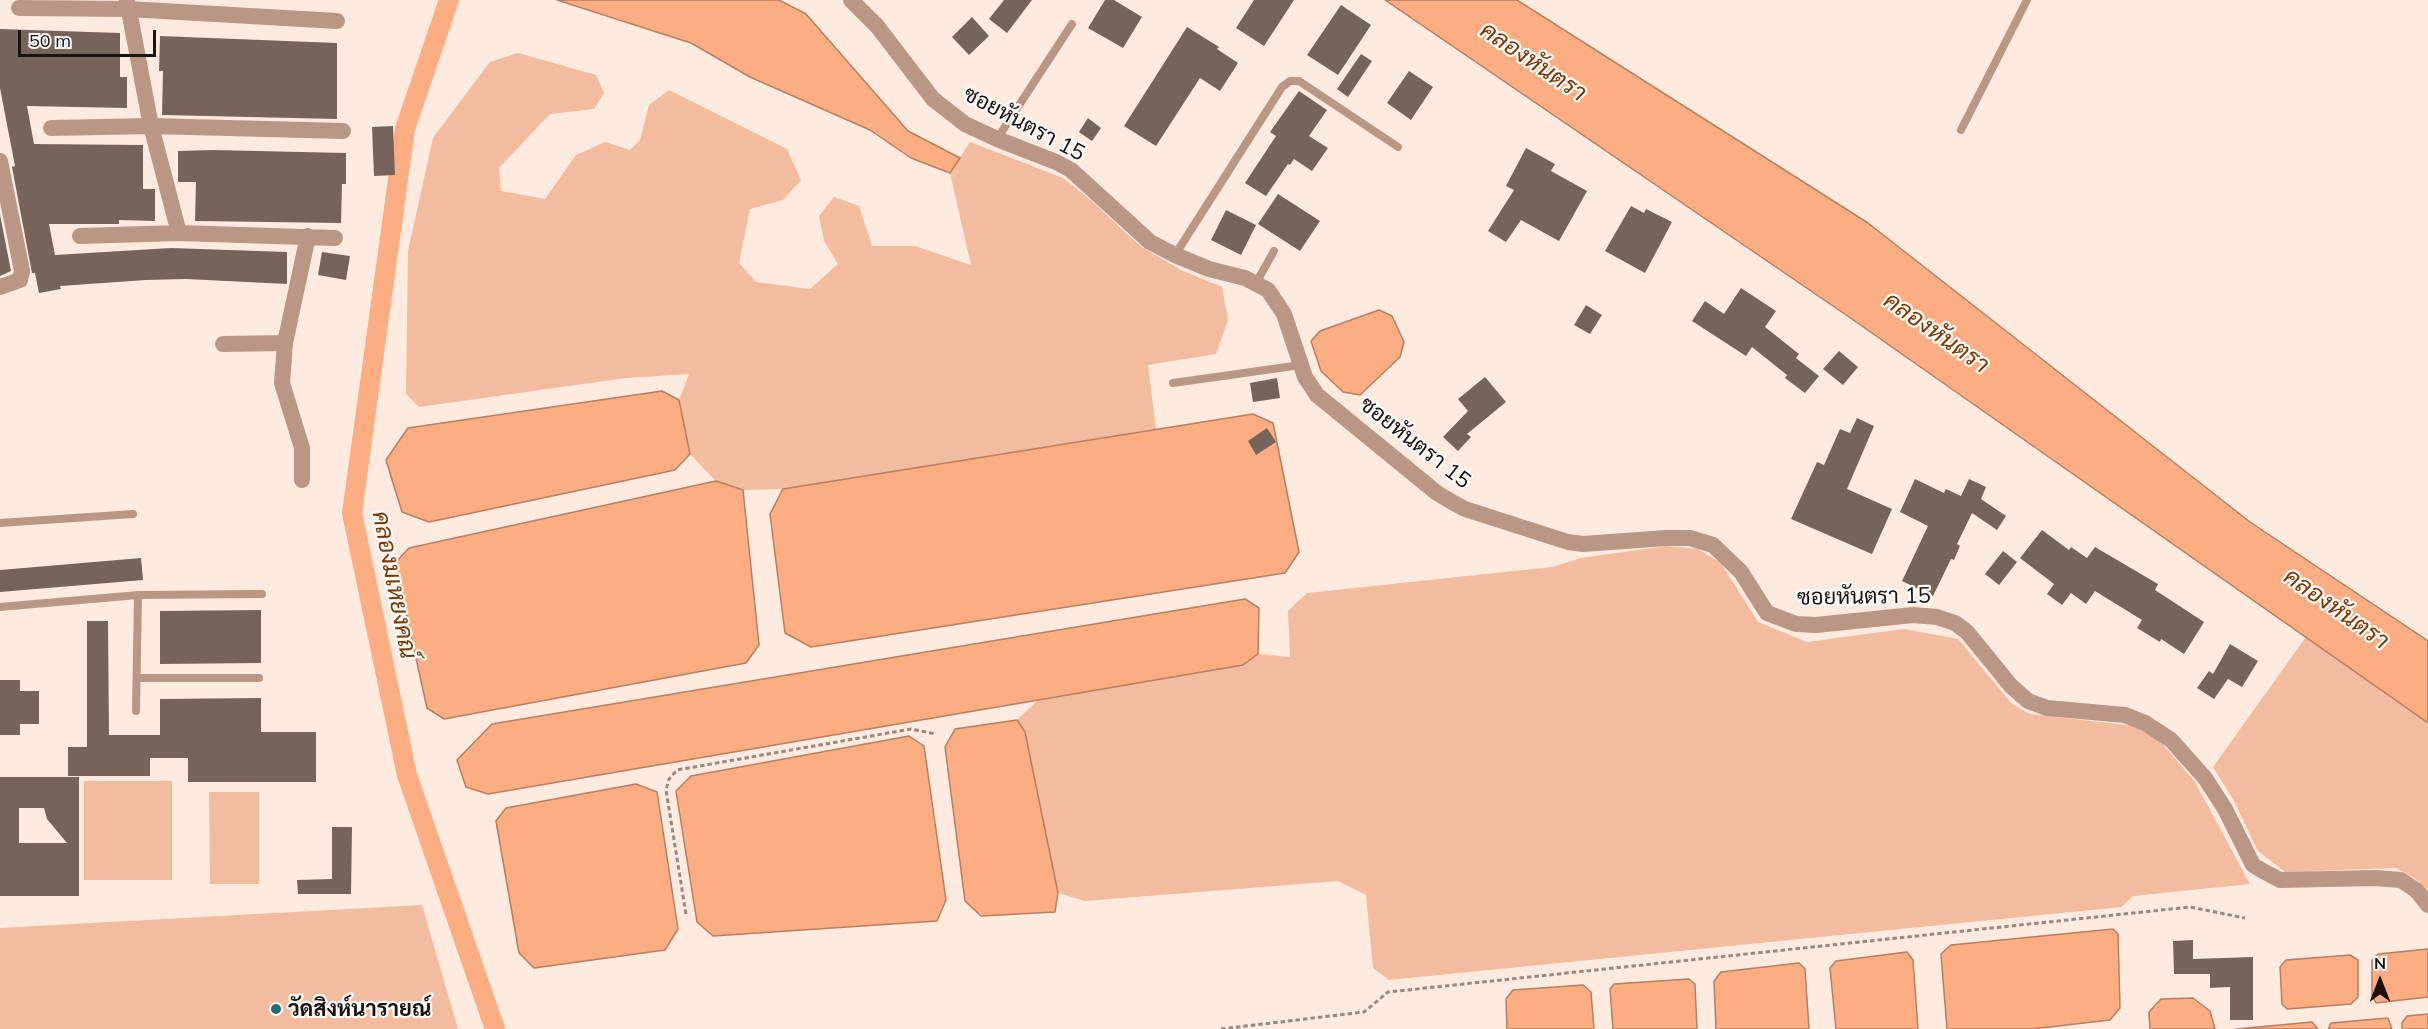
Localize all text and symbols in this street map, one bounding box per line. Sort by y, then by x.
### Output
water label: คลองหันตรา [1474,16,1592,108]
scale bar [21,18,159,56]
text: 50 m [29,29,71,52]
street label: ซอยหันตรา 15 [959,81,1089,167]
water label: คลองหันตรา [1878,286,1994,380]
street label: ซอยหันตรา 15 [1354,391,1476,495]
water label: คลองมเหยงคณ์ [366,509,422,661]
water label: คลองหันตรา [2278,562,2394,656]
street label: ซอยหันตรา 15 [1797,583,1931,611]
north arrow [2350,951,2410,1011]
text: N [2374,953,2386,973]
place label: วัดสิงห์นารายณ์ [288,996,431,1022]
marker: วัดสิงห์นารายณ์ [269,1002,283,1016]

